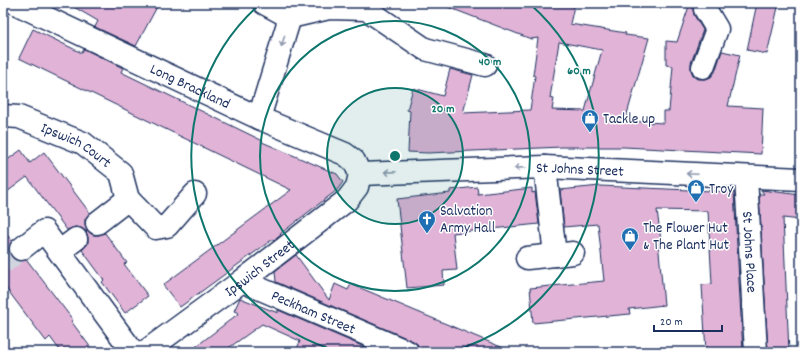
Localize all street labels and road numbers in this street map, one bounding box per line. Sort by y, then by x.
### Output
street label: Long Brackland [146,59,233,116]
street label: Ipswich Court [37,118,116,175]
street label: St Johns Street [536,158,625,184]
street label: St Johns Place [735,211,762,294]
street label: Ipswich Street [221,235,300,303]
street label: Peckham Street [267,286,359,341]

